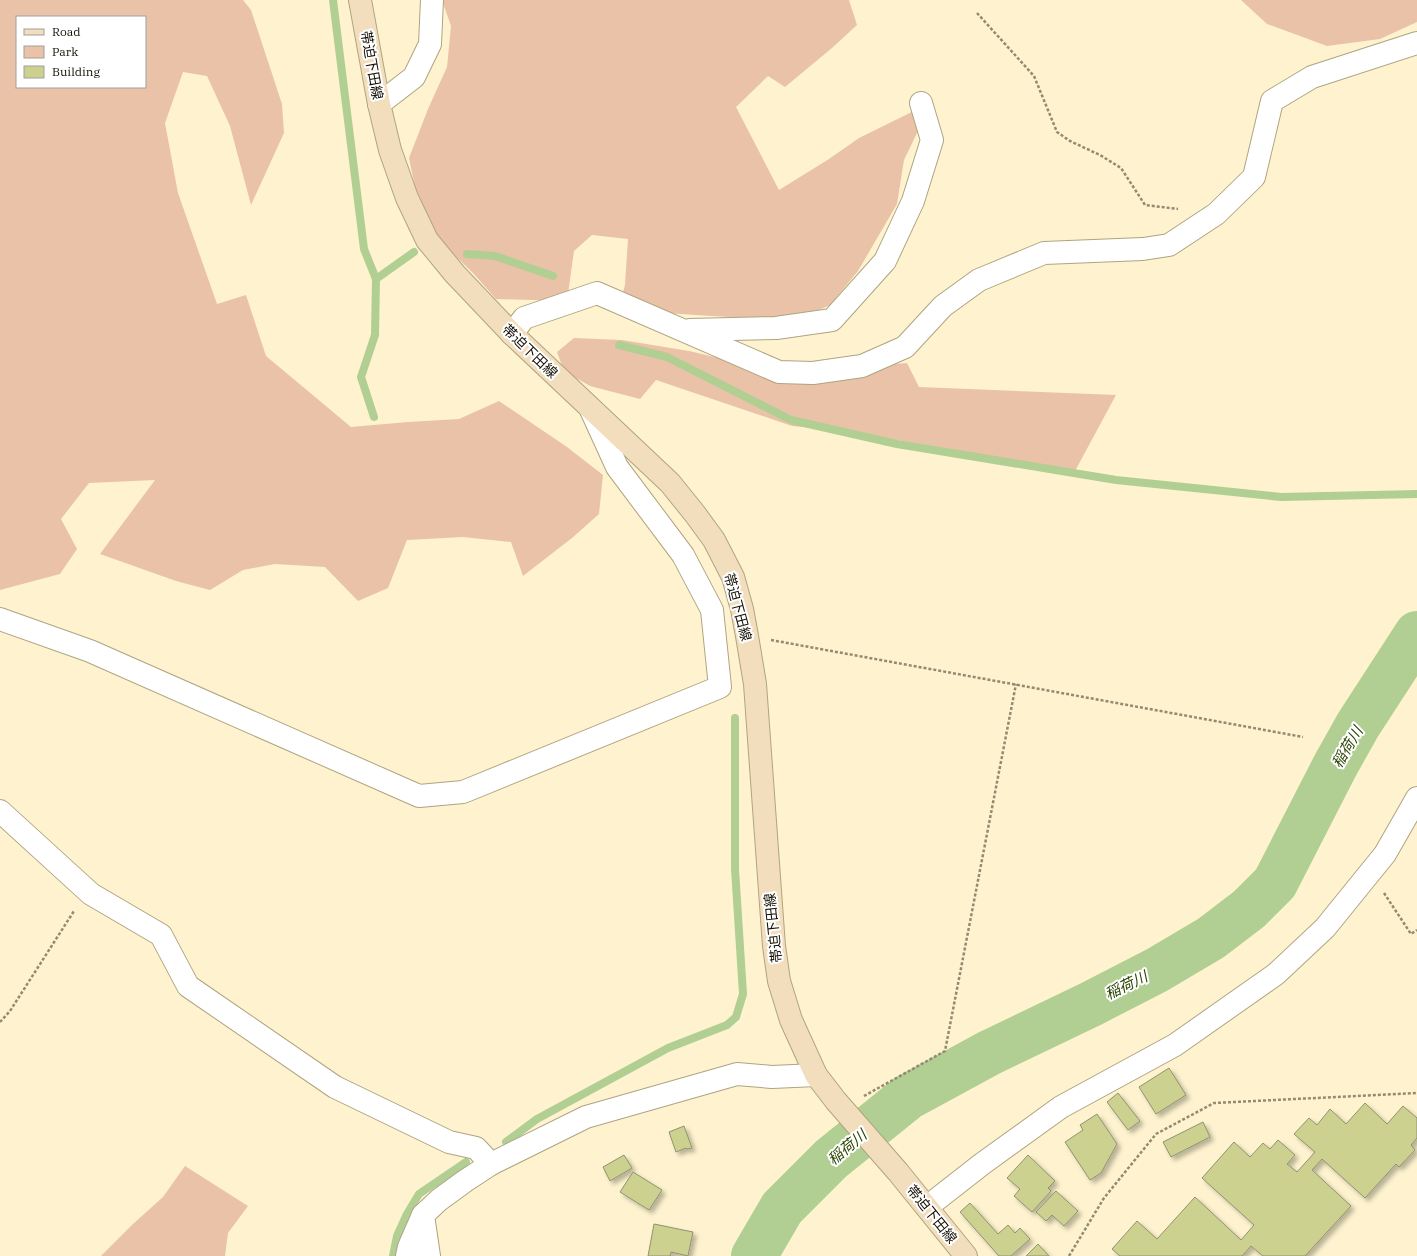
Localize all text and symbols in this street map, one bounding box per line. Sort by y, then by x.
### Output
legend [16,16,146,88]
text: Road [52,24,81,39]
street label: 帯迫下田線 [357,29,387,101]
text: Park [52,44,78,59]
text: Building [52,64,100,79]
street label: 帯迫下田線 [499,320,561,382]
street label: 帯迫下田線 [720,571,756,643]
water label: 稲荷川 [1327,721,1368,771]
street label: 帯迫下田線 [760,892,786,964]
water label: 稲荷川 [1102,966,1152,1003]
water label: 稲荷川 [824,1124,872,1169]
street label: 帯迫下田線 [903,1181,961,1247]

